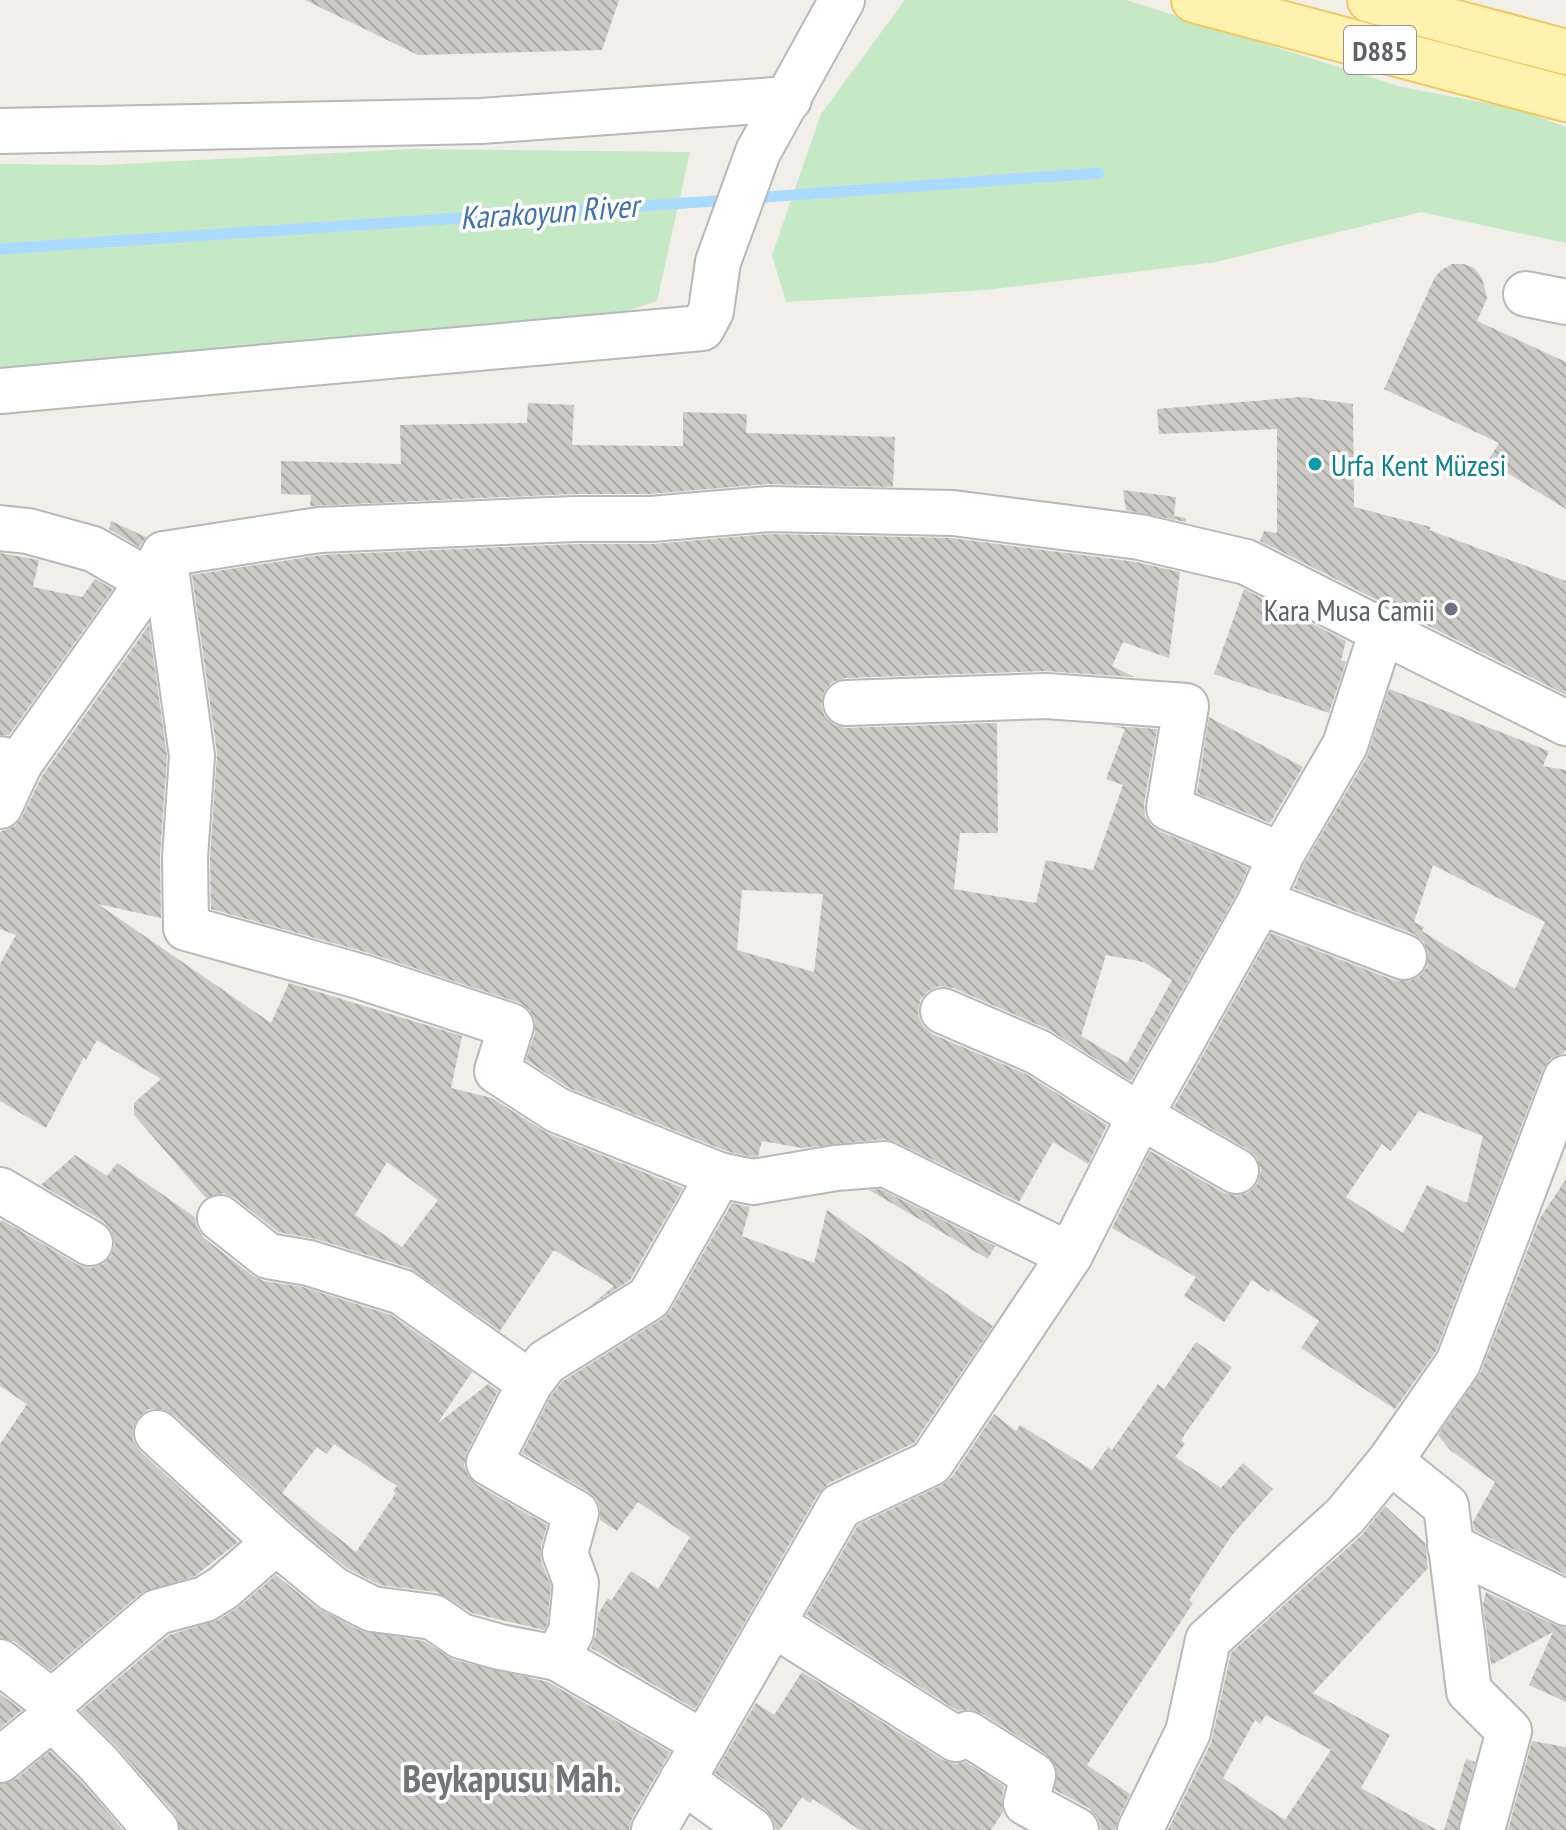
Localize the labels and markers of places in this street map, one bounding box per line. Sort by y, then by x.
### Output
place label: Urfa Kent Müzesi [1331,445,1506,484]
marker: Urfa Kent Müzesi [1306,455,1324,473]
place label: Kara Musa Camii [1264,590,1435,629]
marker: Kara Musa Camii [1442,600,1460,618]

